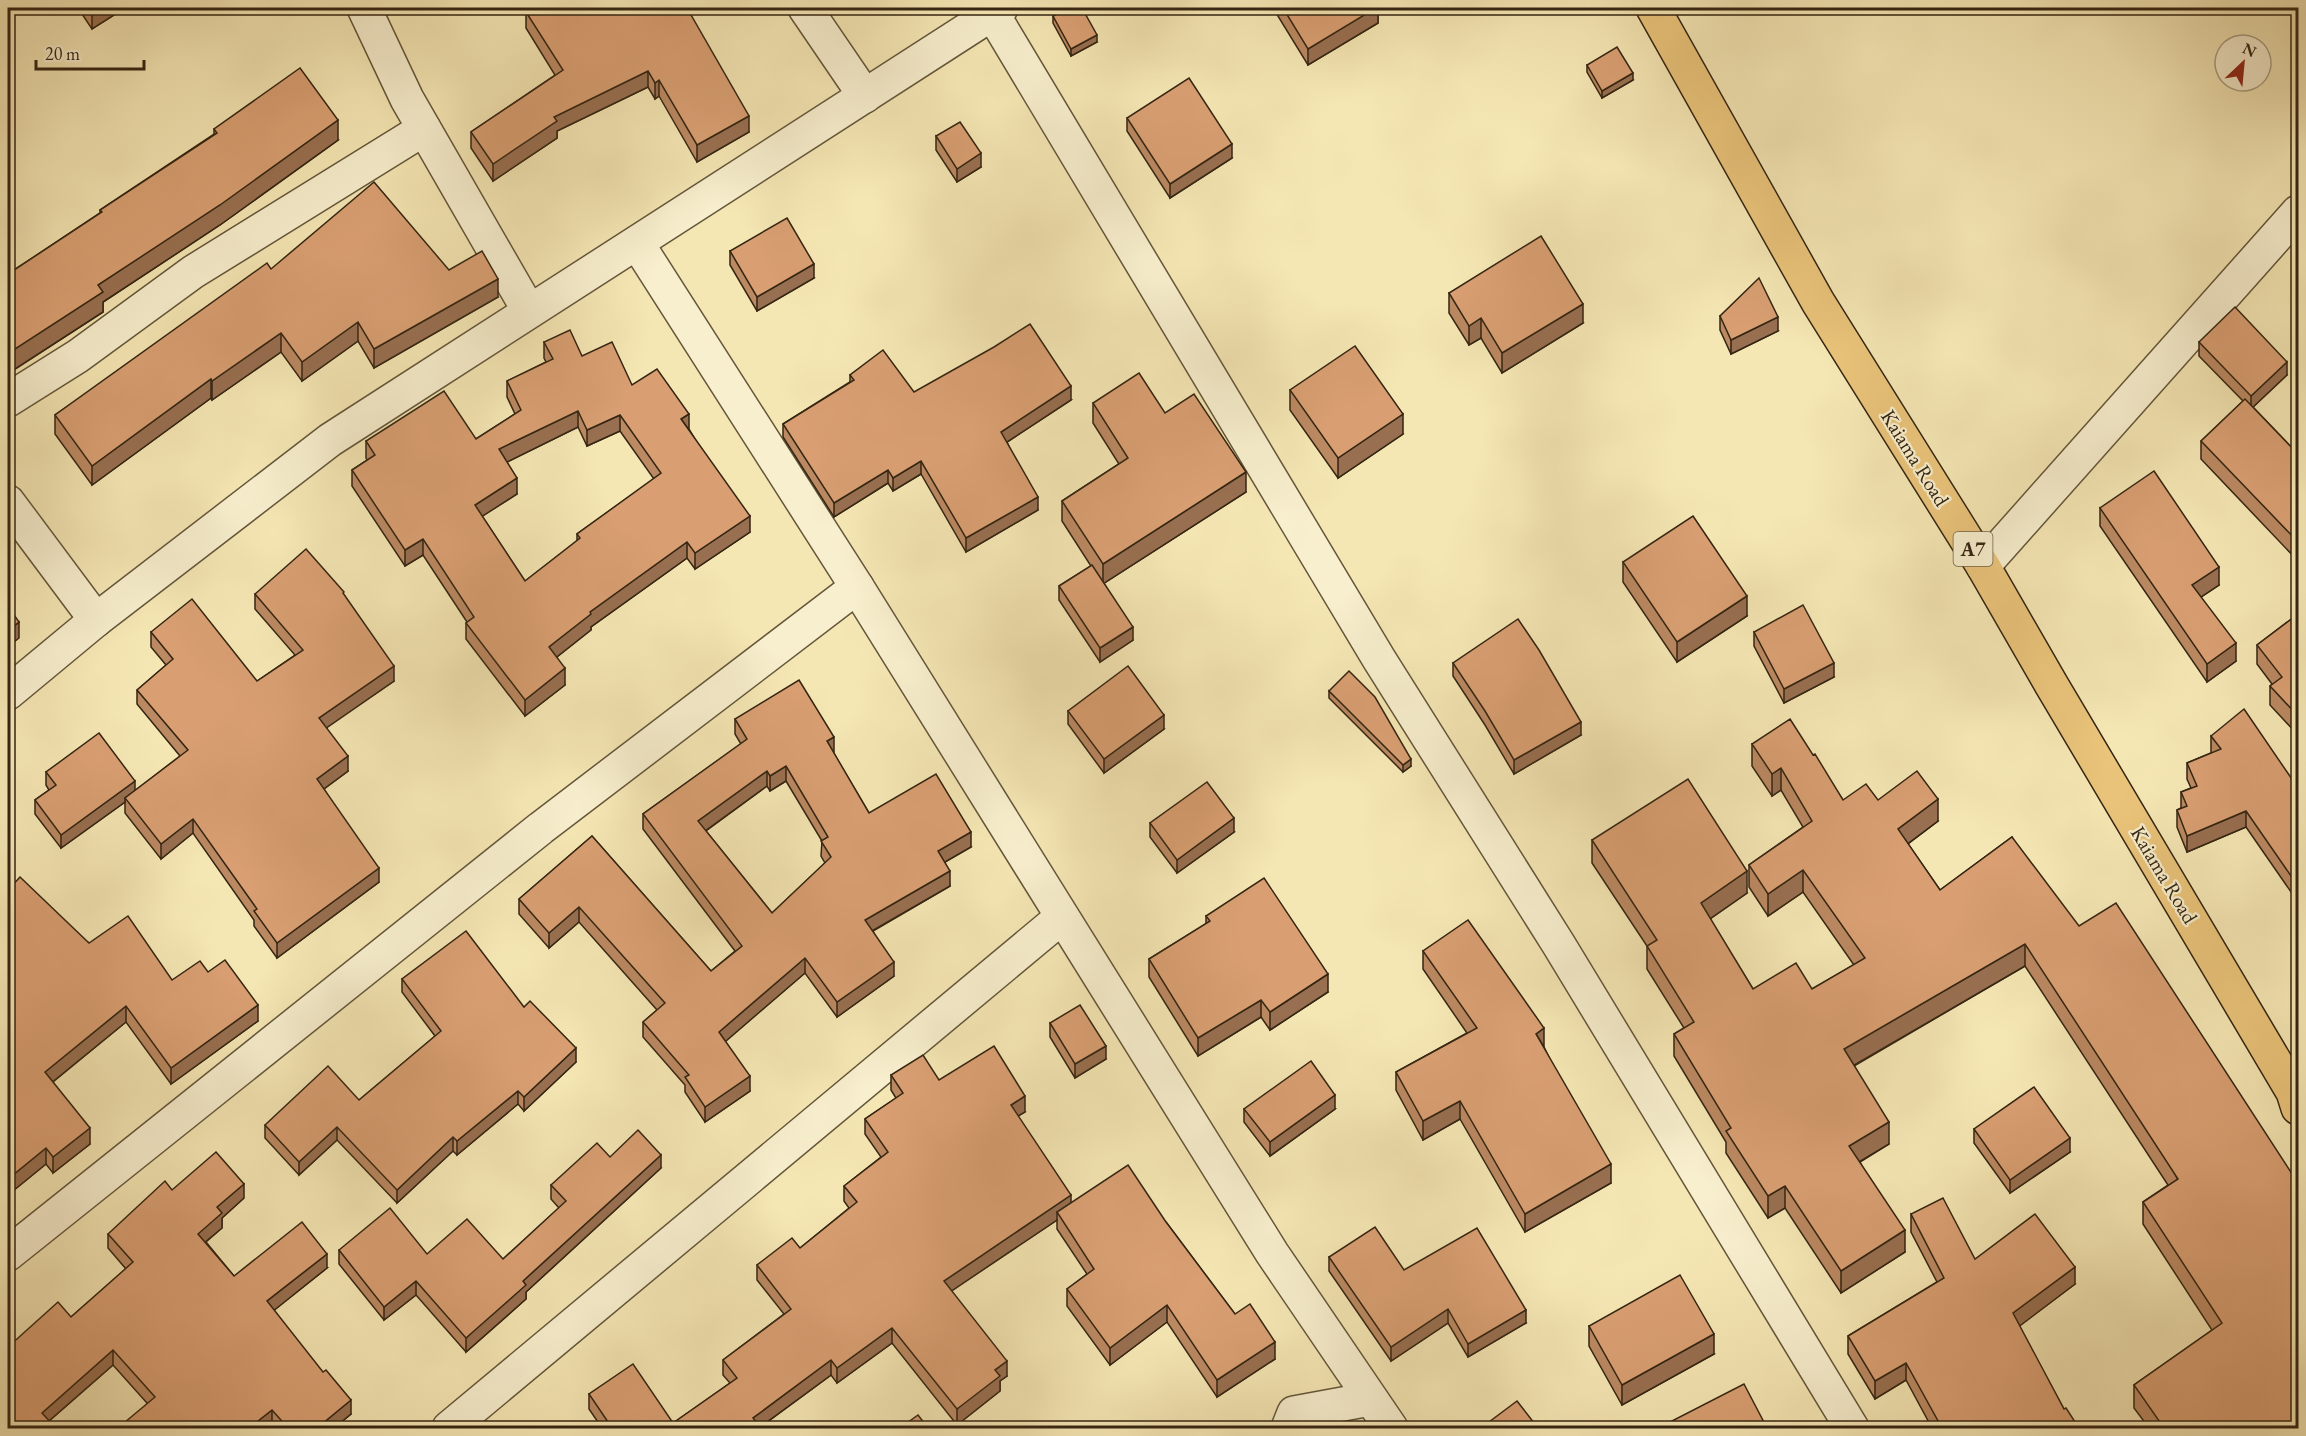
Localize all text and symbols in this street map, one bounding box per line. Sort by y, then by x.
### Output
scale bar [36,33,144,71]
north arrow [2213,33,2273,93]
text: N [2239,38,2260,62]
text: 20 m [45,42,80,65]
street label: Kaiama Road [1875,404,1956,511]
road number: A7 [1954,532,1992,566]
street label: Kaiama Road [2125,821,2204,929]

